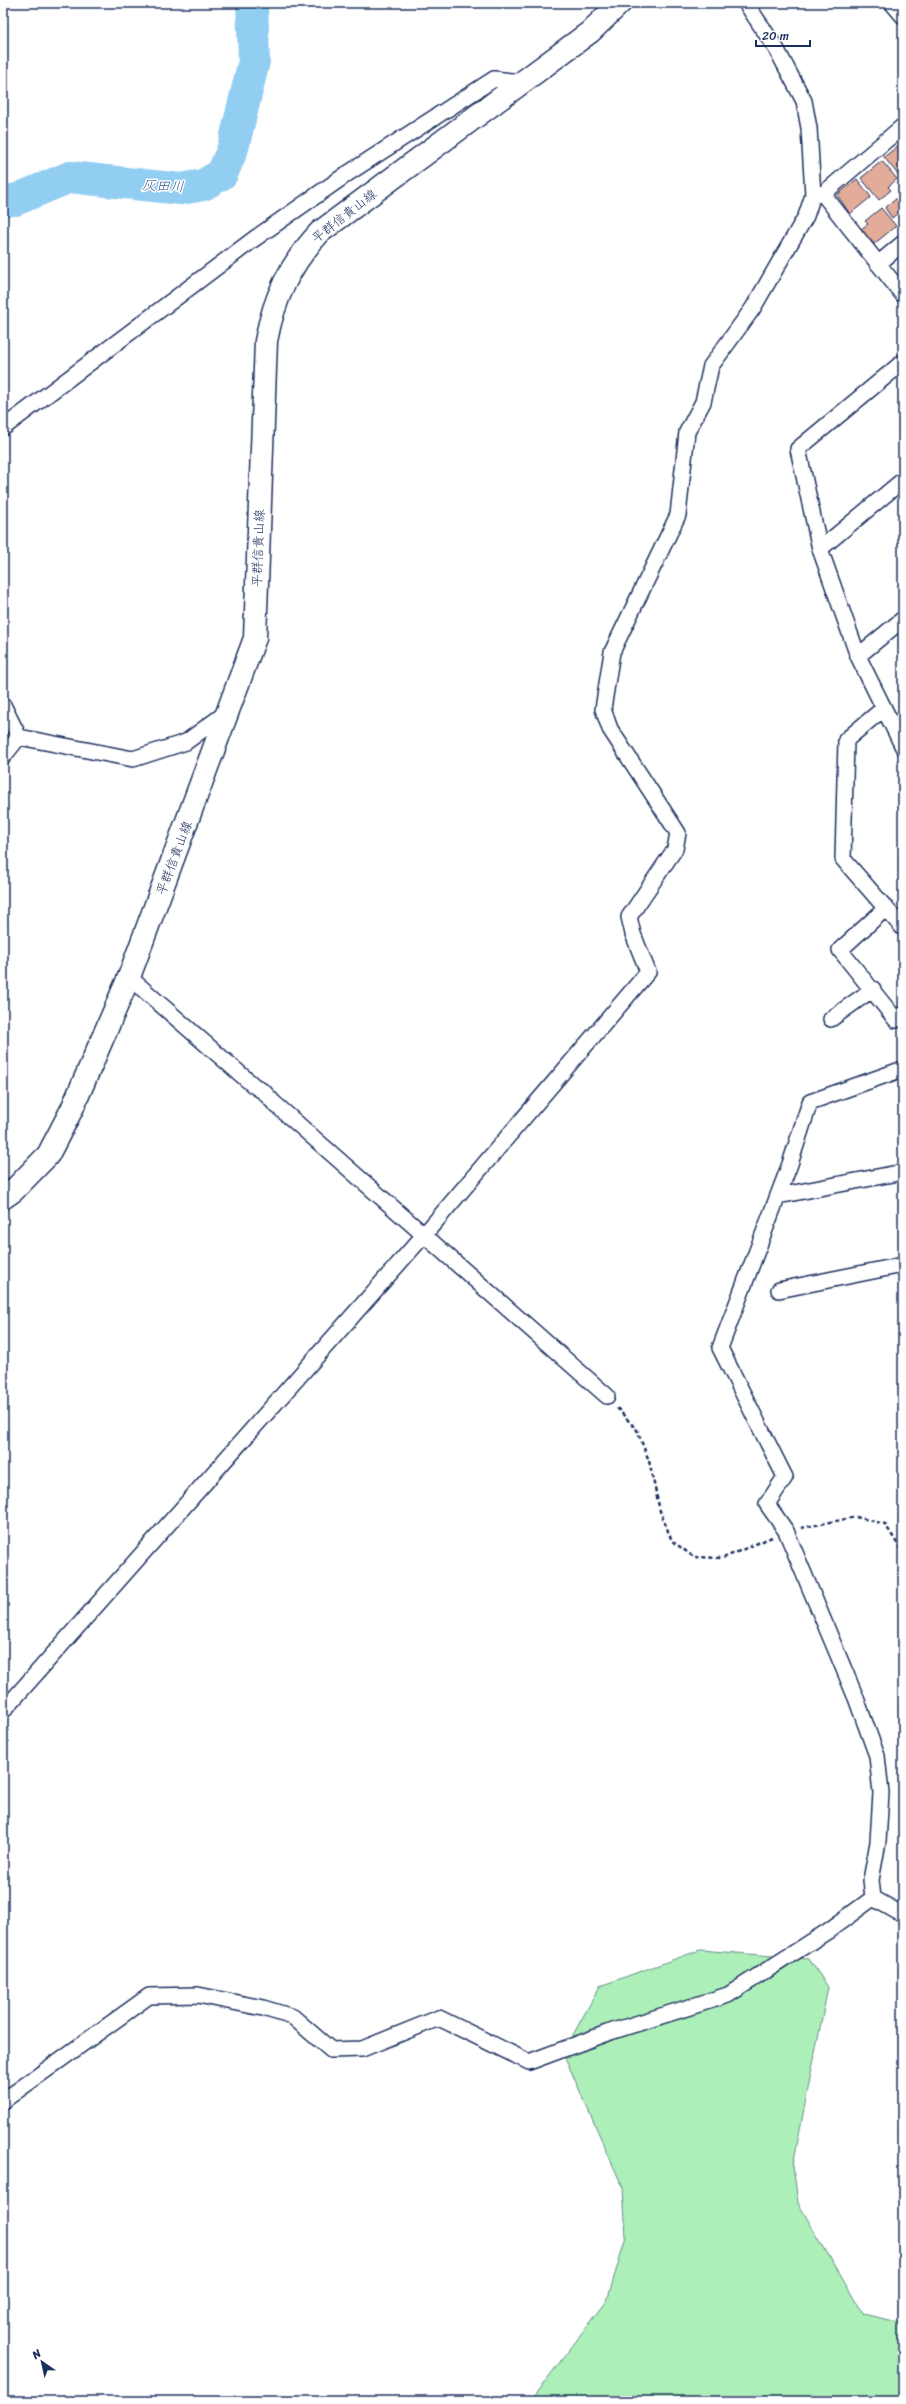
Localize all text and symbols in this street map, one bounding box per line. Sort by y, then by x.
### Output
scale bar [756,22,810,48]
text: 20 m [762,25,789,47]
water label: 灰田川 [141,172,185,200]
street label: 平群信貴山線 [306,182,383,249]
street label: 平群信貴山線 [245,508,271,587]
street label: 平群信貴山線 [149,817,199,899]
north arrow [22,2342,62,2382]
text: N [27,2344,45,2365]

